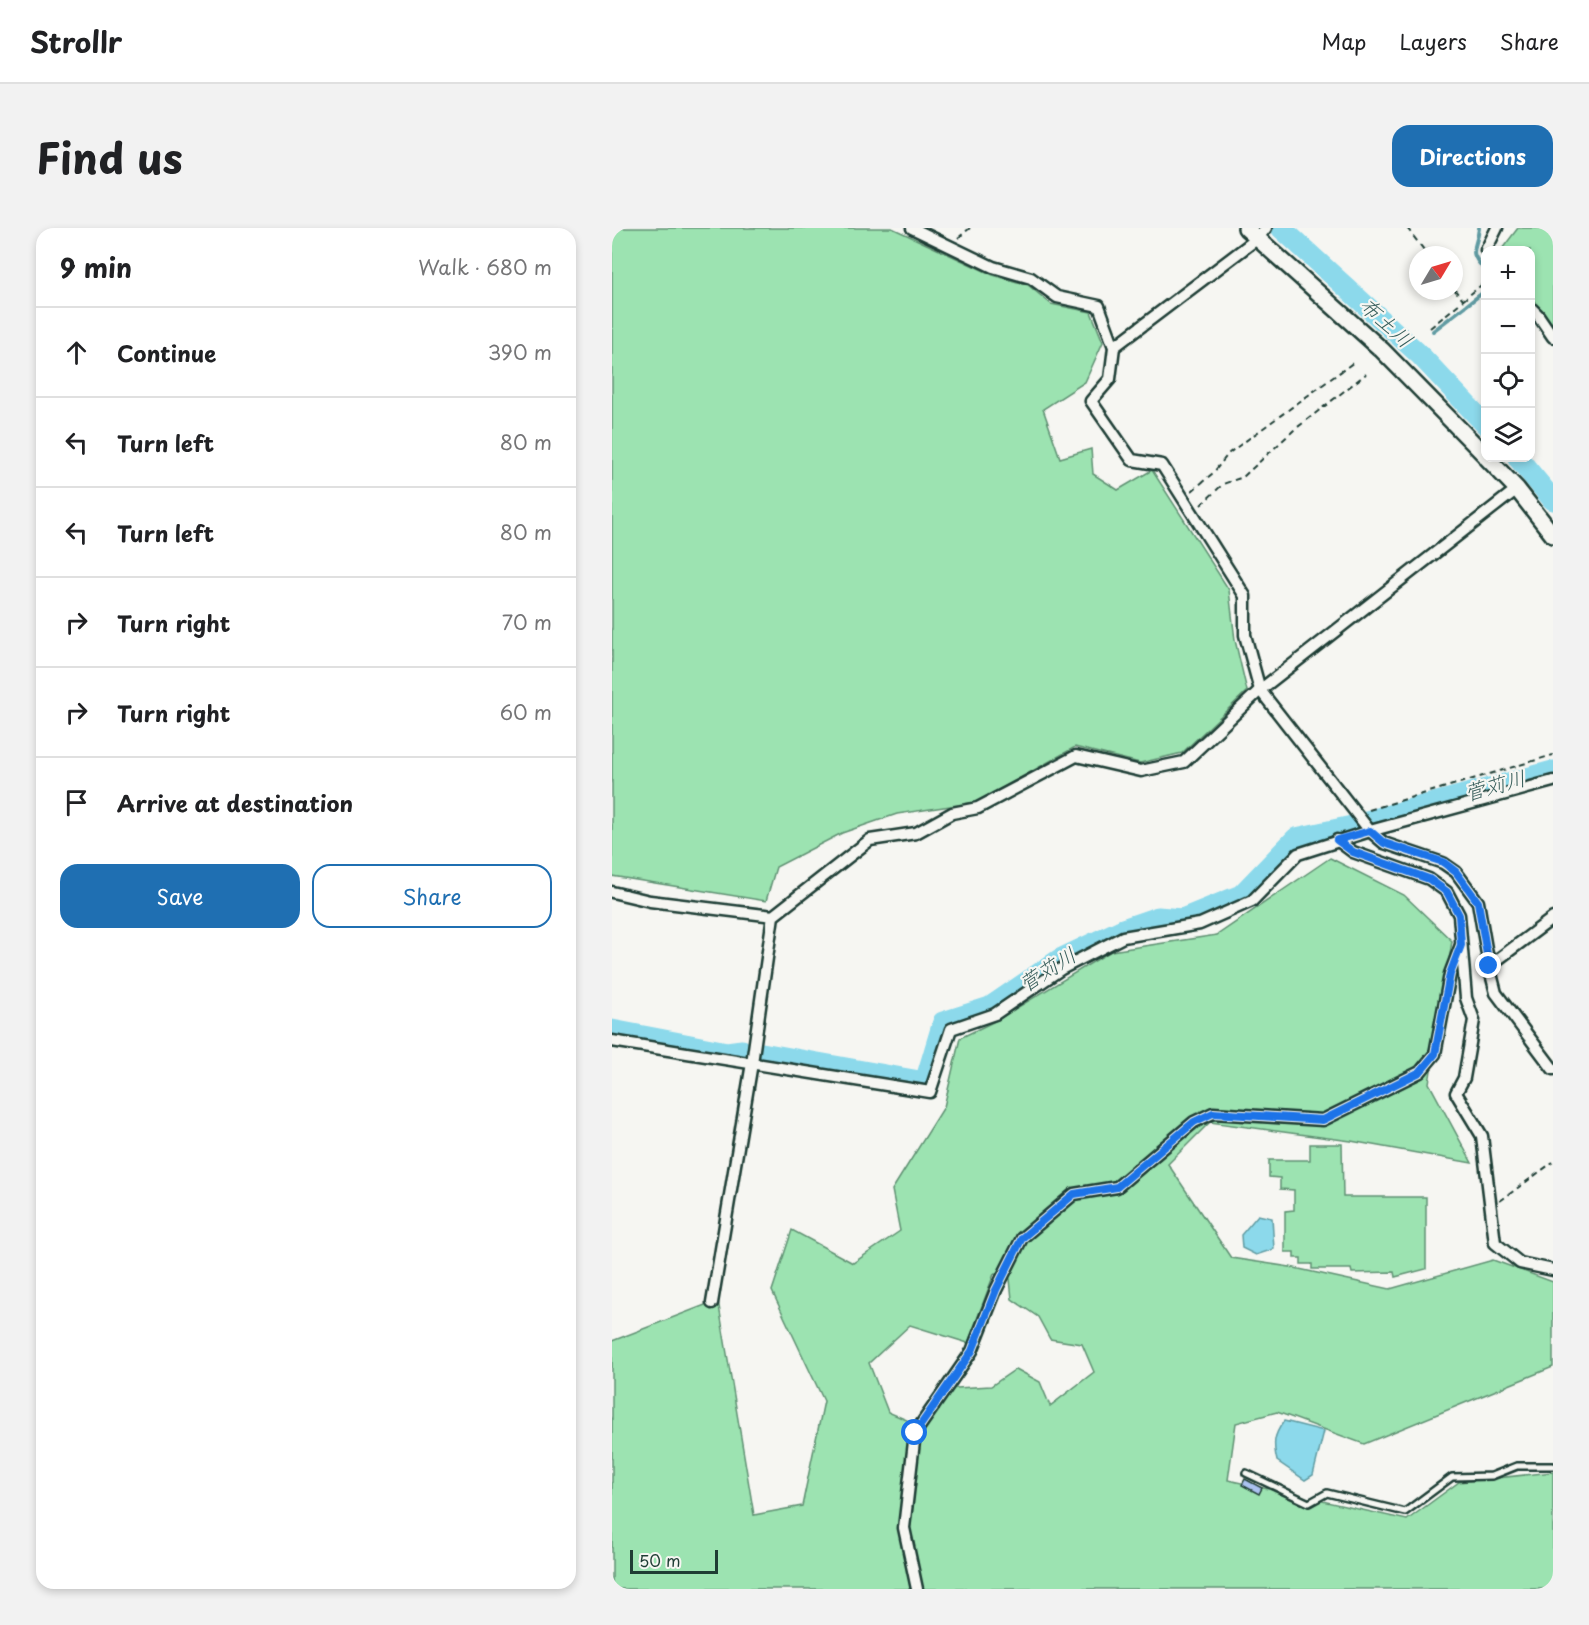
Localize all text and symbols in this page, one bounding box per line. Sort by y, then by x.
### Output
text: Strollr [30,20,122,63]
text: Map [1322,25,1366,57]
text: Layers [1399,25,1467,57]
text: Share [1500,25,1559,57]
text: Find us [36,125,183,188]
button: Directions [1392,125,1553,187]
north arrow [1409,246,1463,300]
map controls [1481,246,1535,462]
button: + [1481,246,1535,300]
text: 9 min [60,248,132,287]
text: Walk · 680 m [418,252,552,282]
water label: 布土川 [1353,289,1421,354]
button: − [1481,300,1535,354]
icon: ahead [60,336,93,369]
text: Continue [117,336,216,369]
text: 390 m [488,337,552,367]
button: locate [1481,354,1535,408]
button: layers [1481,408,1535,462]
icon: left [60,426,93,459]
text: Turn left [117,426,214,459]
text: 80 m [500,427,552,457]
icon: left [60,516,93,549]
text: Turn left [117,516,214,549]
text: 80 m [500,517,552,547]
icon: right [60,606,93,639]
text: Turn right [117,606,230,639]
text: 70 m [502,607,552,637]
icon: right [60,696,93,729]
text: Turn right [117,696,230,729]
text: 60 m [500,697,552,727]
water label: 菅苅川 [1460,760,1529,808]
icon: arrive [60,786,93,819]
text: Arrive at destination [117,786,353,819]
button: Save [60,864,300,928]
button: Share [312,864,552,928]
water label: 菅苅川 [1012,938,1082,999]
route end [1475,952,1501,978]
route start [901,1419,927,1445]
scale bar [630,1547,718,1574]
text: 50 m [639,1548,680,1572]

